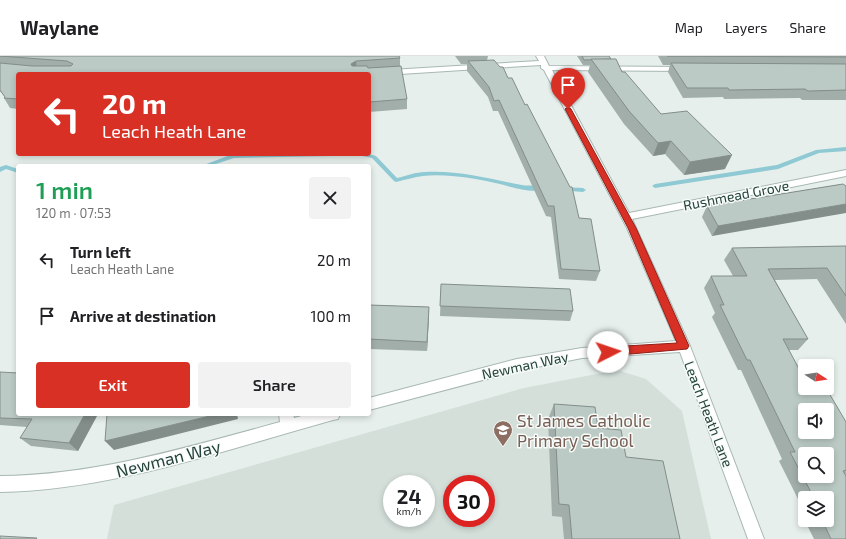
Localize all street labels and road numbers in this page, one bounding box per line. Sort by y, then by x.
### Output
street label: Rushmead Grove [682,176,790,214]
street label: Newman Way [480,347,570,382]
street label: Leach Heath Lane [681,359,737,469]
street label: Newman Way [114,435,223,482]

